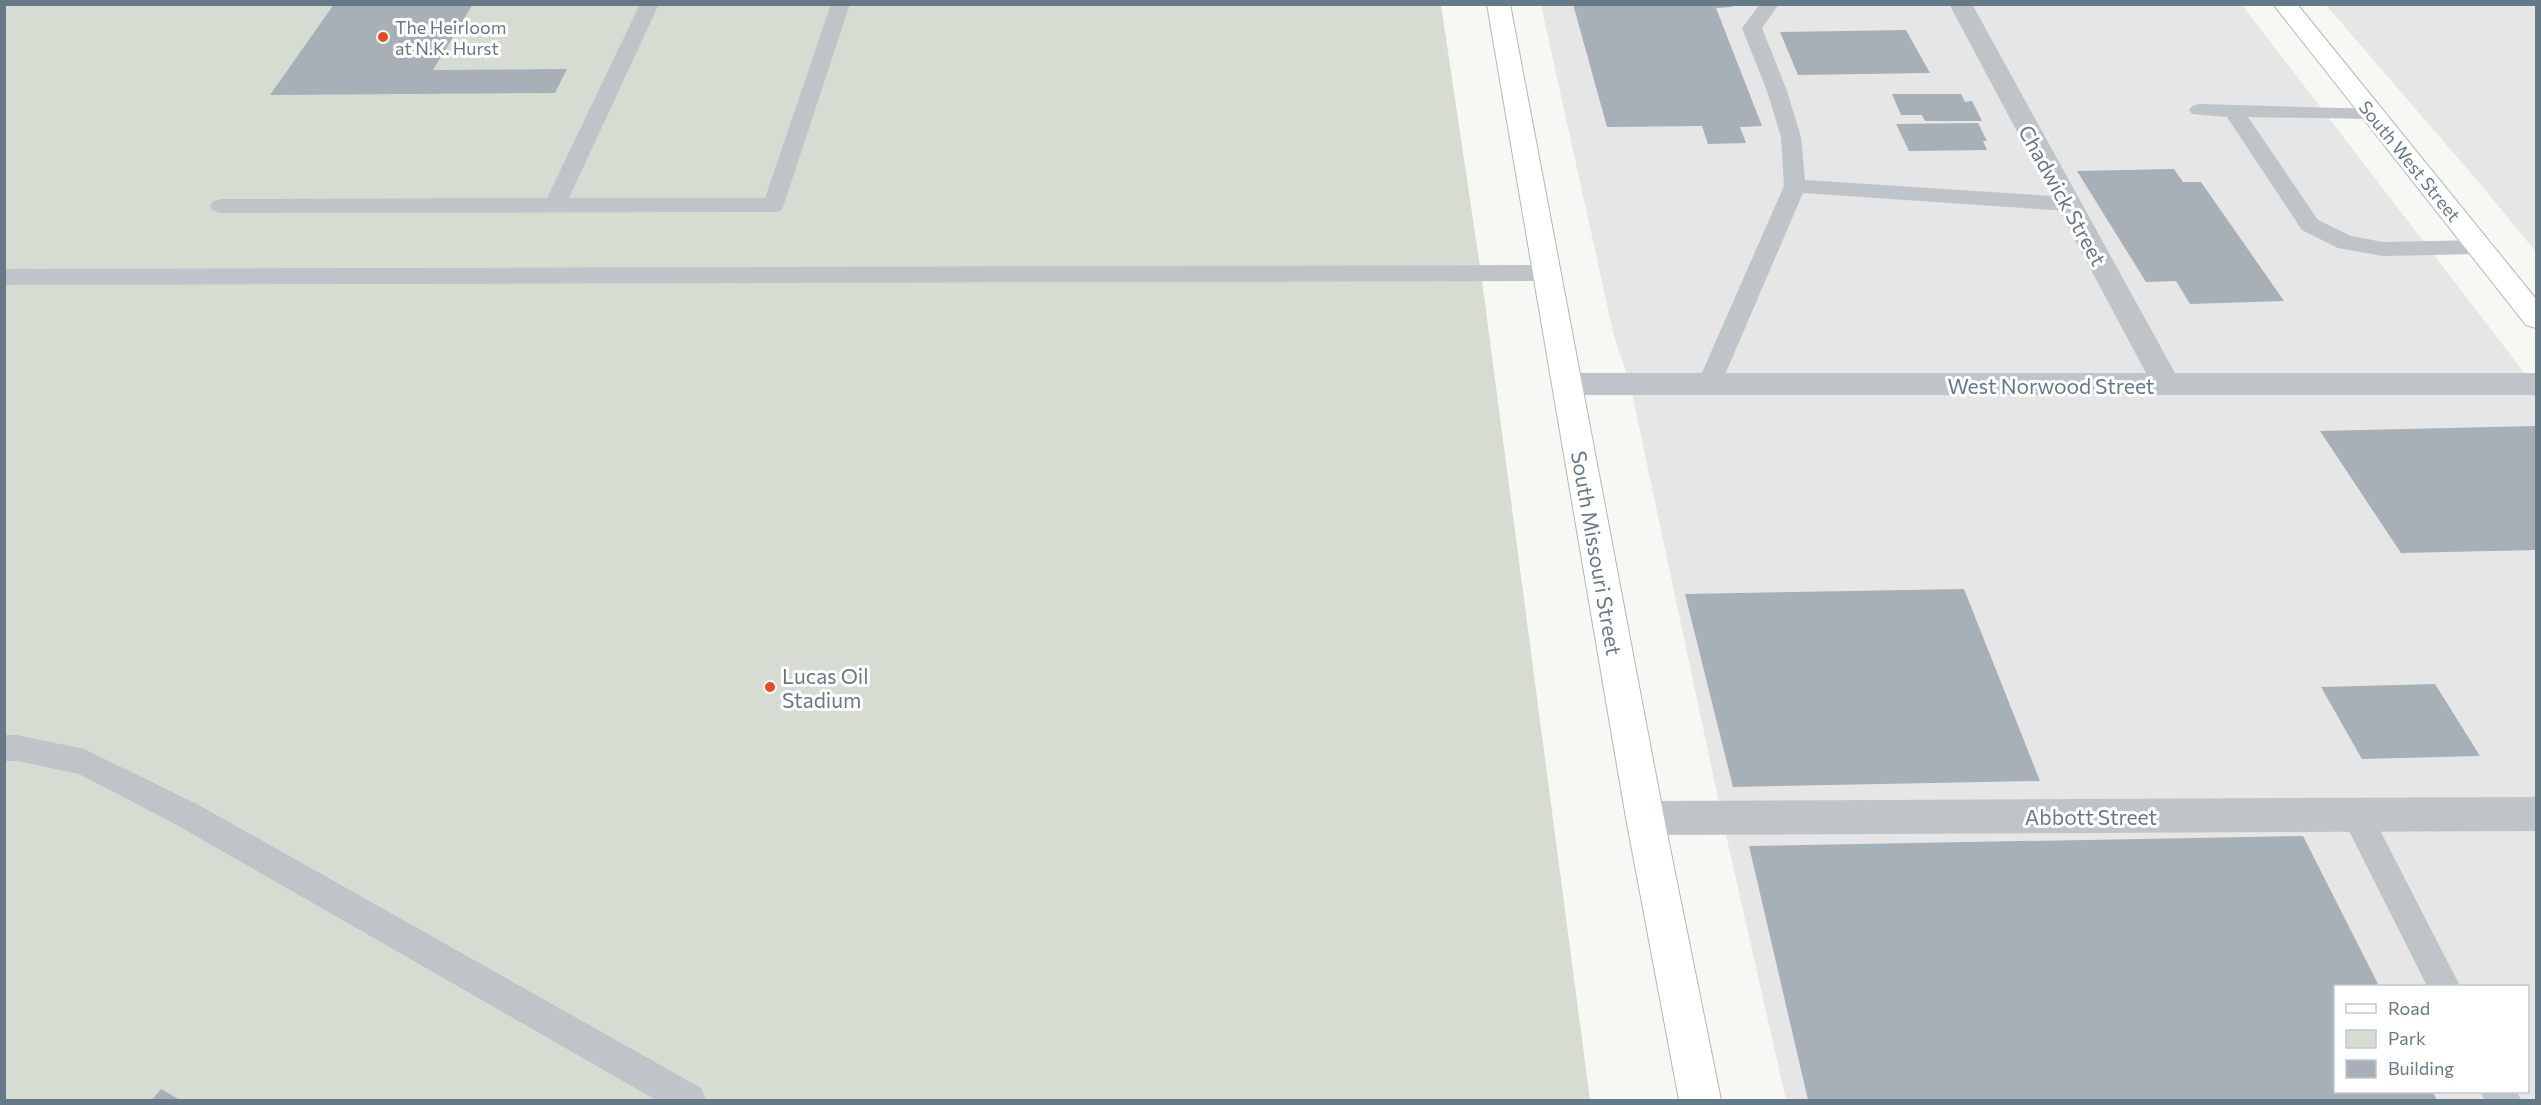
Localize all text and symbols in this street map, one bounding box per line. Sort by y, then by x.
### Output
place label: The Heirloom at N.K. Hurst [395,16,506,59]
marker: The Heirloom at N.K. Hurst [376,30,390,44]
street label: South West Street [2355,96,2465,226]
street label: Chadwick Street [2014,120,2112,270]
street label: West Norwood Street [1948,373,2154,398]
street label: South Missouri Street [1567,449,1627,657]
place label: Lucas Oil Stadium [782,663,869,712]
marker: Lucas Oil Stadium [763,680,777,694]
street label: Abbott Street [2025,804,2157,829]
legend [2334,985,2529,1093]
text: Road [2388,997,2430,1019]
text: Park [2388,1027,2426,1049]
text: Building [2388,1057,2454,1079]

